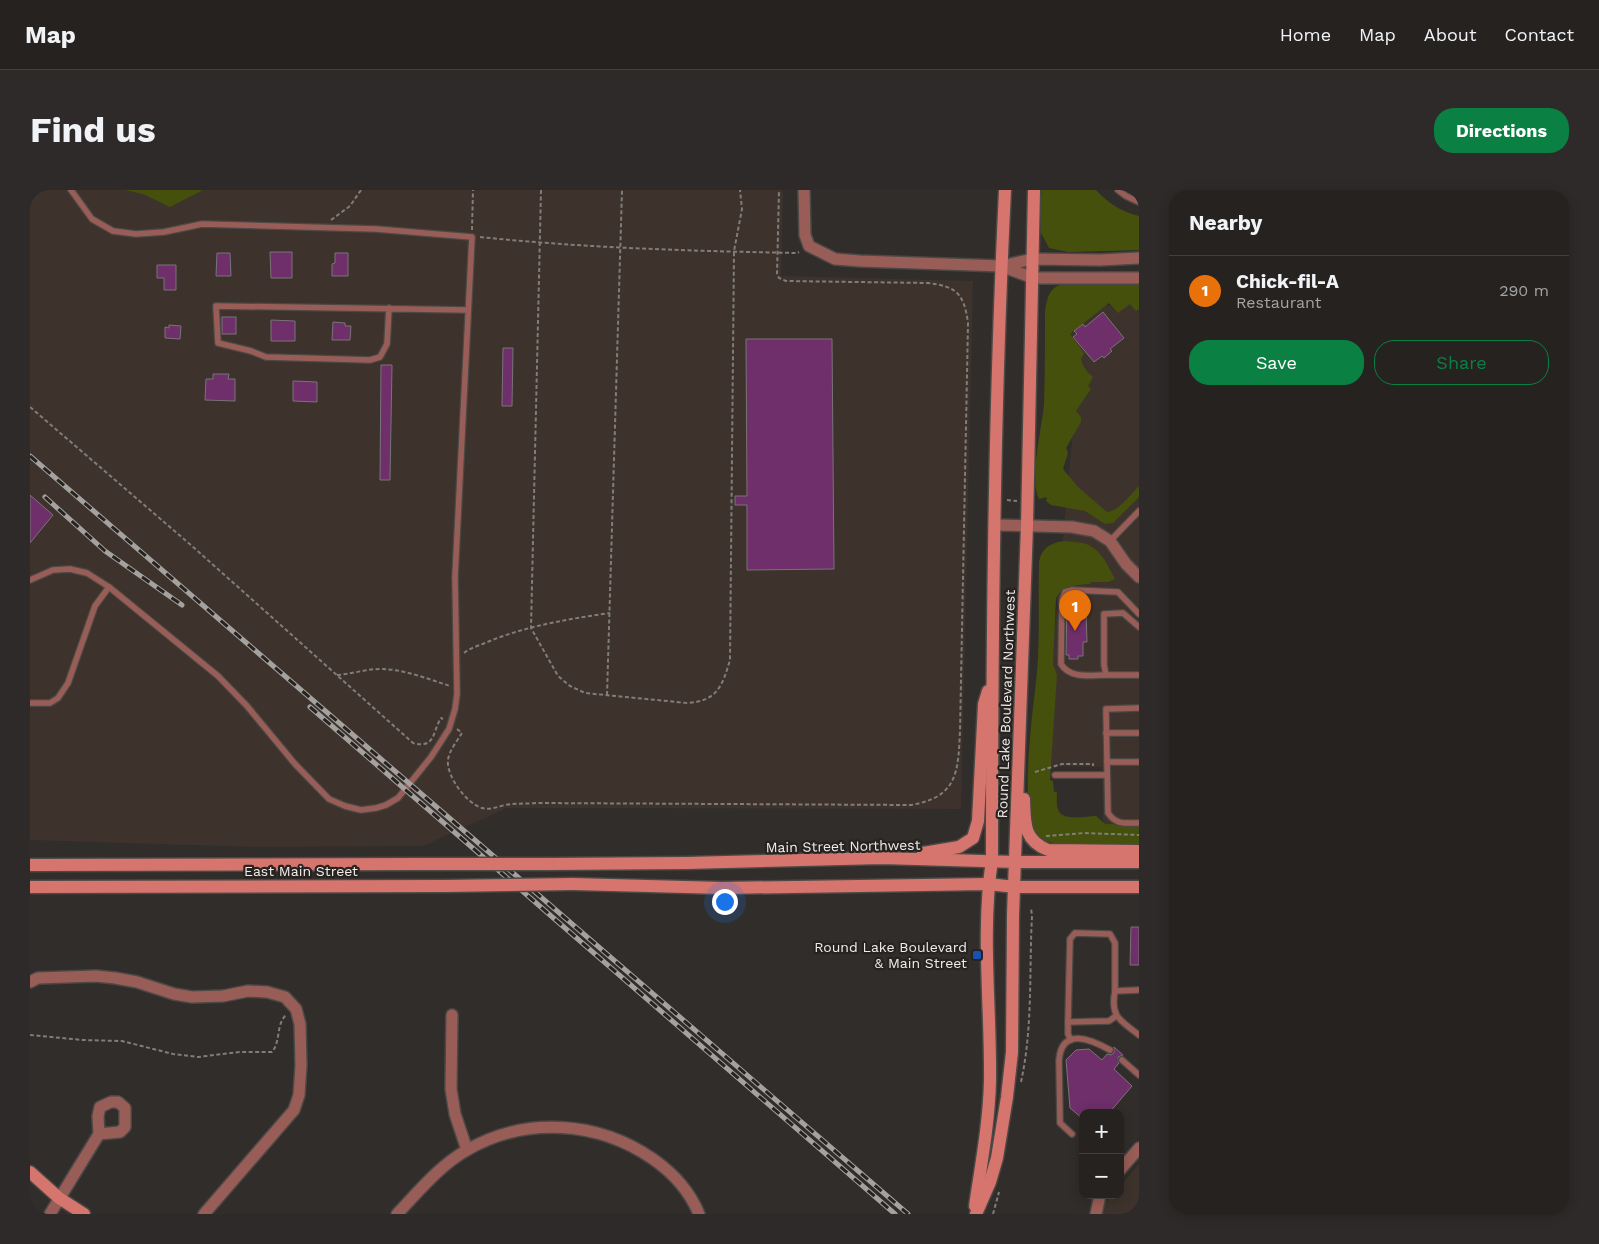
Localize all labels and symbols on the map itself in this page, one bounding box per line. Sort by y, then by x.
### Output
street label: Round Lake Boulevard Northwest [994,589,1018,819]
pin: 1 [1059,590,1091,631]
street label: Main Street Northwest [765,837,921,855]
street label: East Main Street [244,863,358,879]
your location [712,889,738,915]
place label: Round Lake Boulevard & Main Street [814,939,967,971]
marker: Round Lake Boulevard & Main Street [971,949,983,961]

